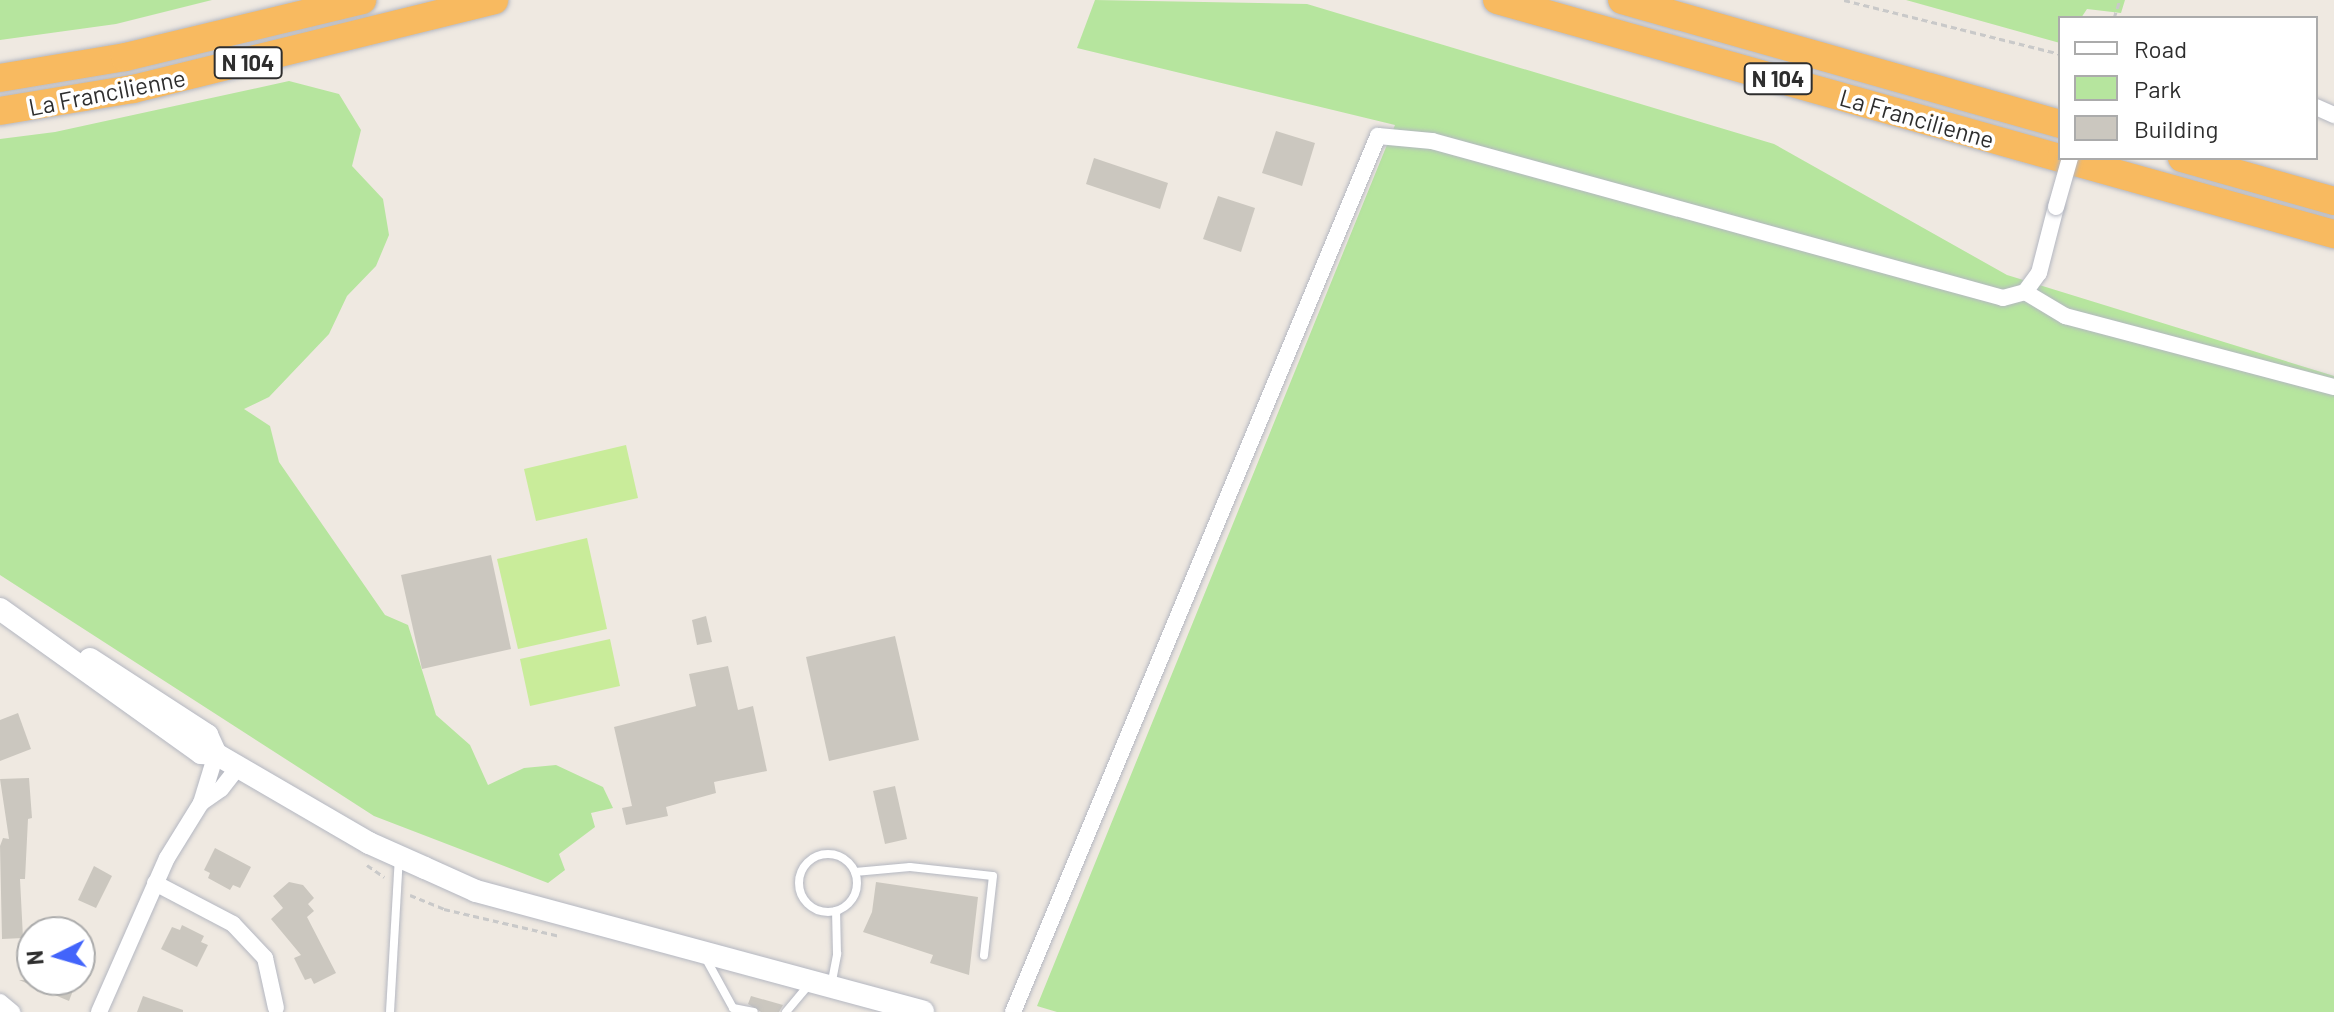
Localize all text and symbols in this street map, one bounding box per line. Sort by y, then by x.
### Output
legend [2058,16,2318,160]
text: Road [2134,34,2187,63]
road number: N 104 [212,45,284,81]
road number: N 104 [1742,61,1814,97]
street label: La Francilienne [26,63,188,121]
text: Park [2134,74,2181,103]
street label: La Francilienne [1836,82,1998,154]
text: Building [2134,114,2218,143]
north arrow [16,916,96,996]
text: N [20,949,48,966]

